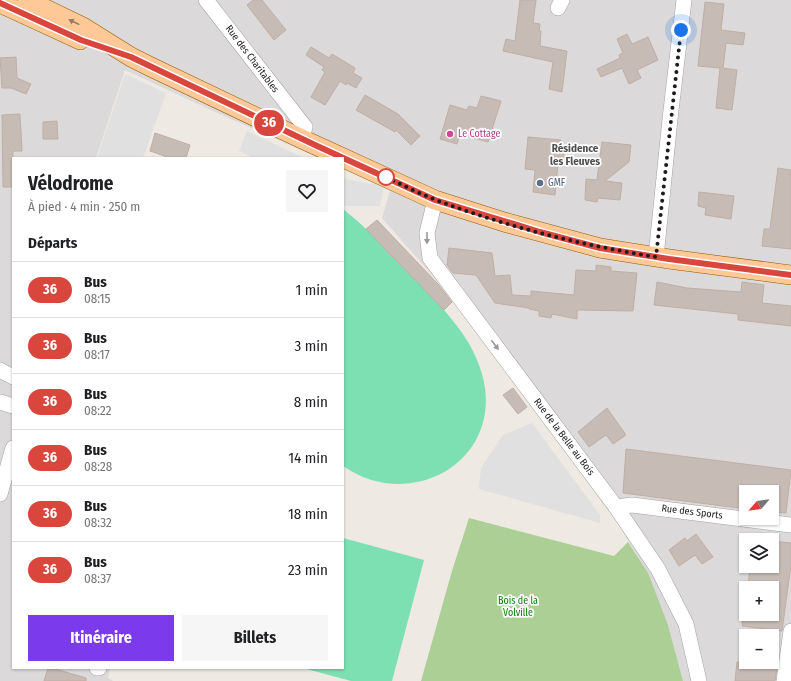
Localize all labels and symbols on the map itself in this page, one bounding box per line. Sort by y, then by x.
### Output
one-way arrow [68,19,80,25]
your location [671,20,691,40]
street label: Rue des Charitables [223,23,281,95]
line badge: 36 [251,110,287,136]
place label: Le Cottage [458,128,500,140]
marker: Le Cottage [445,129,455,139]
district label: Résidence les Fleuves [550,142,600,168]
unlabelled marker [377,168,395,186]
place label: GMF [548,177,566,189]
marker: GMF [535,178,545,188]
one-way arrow [424,232,430,245]
one-way arrow [491,340,500,351]
street label: Rue de la Belle au Bois [531,396,597,478]
north arrow [739,485,779,525]
street label: Rue des Sports [661,502,723,522]
park label: Bois de la Volville [498,595,538,619]

